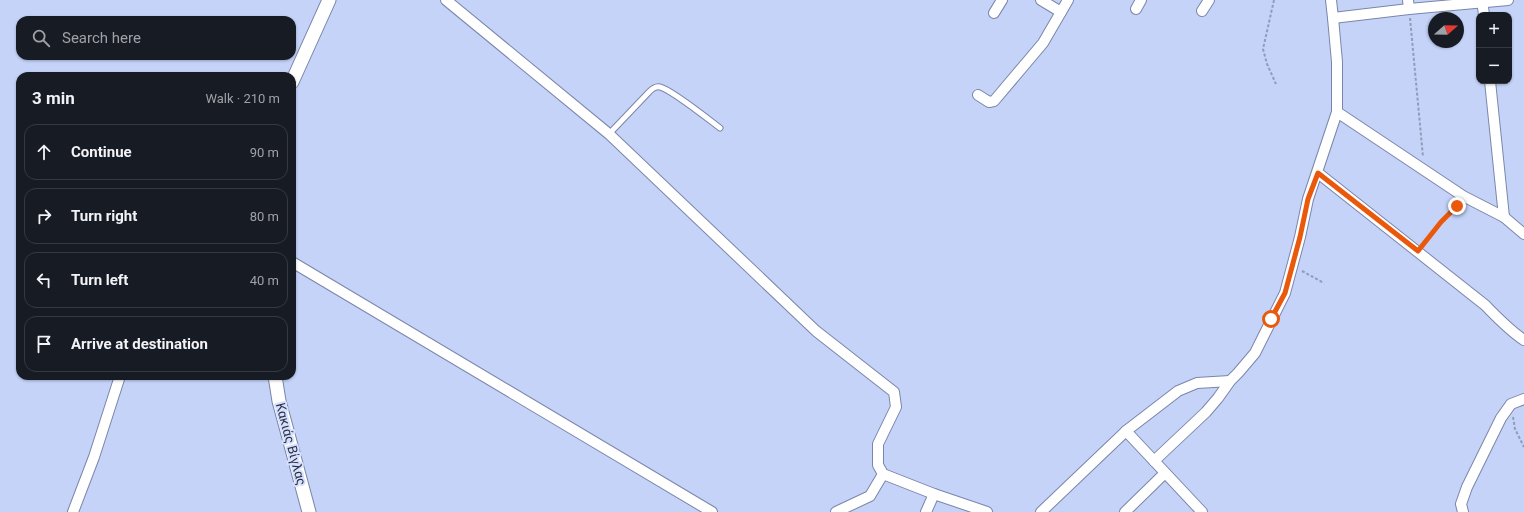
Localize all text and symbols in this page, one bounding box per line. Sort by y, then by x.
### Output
north arrow [1428,12,1464,48]
map controls [1476,12,1512,84]
button: + [1476,12,1512,48]
search box [16,16,296,60]
icon: search [30,27,52,49]
text: Search here [62,29,141,47]
button: − [1476,48,1512,84]
text: 3 min [32,88,75,108]
text: Walk · 210 m [205,91,280,106]
icon: ahead [33,141,55,163]
text: Continue [71,143,132,161]
text: 90 m [250,145,279,160]
route end [1448,197,1466,215]
icon: right [33,205,55,227]
text: Turn right [71,207,137,225]
text: 80 m [250,209,279,224]
icon: left [33,269,55,291]
text: Turn left [71,271,128,289]
text: 40 m [250,273,279,288]
route start [1262,310,1280,328]
icon: arrive [33,333,55,355]
text: Arrive at destination [71,335,208,353]
street label: Κακιάς Βίγλας [273,401,309,487]

